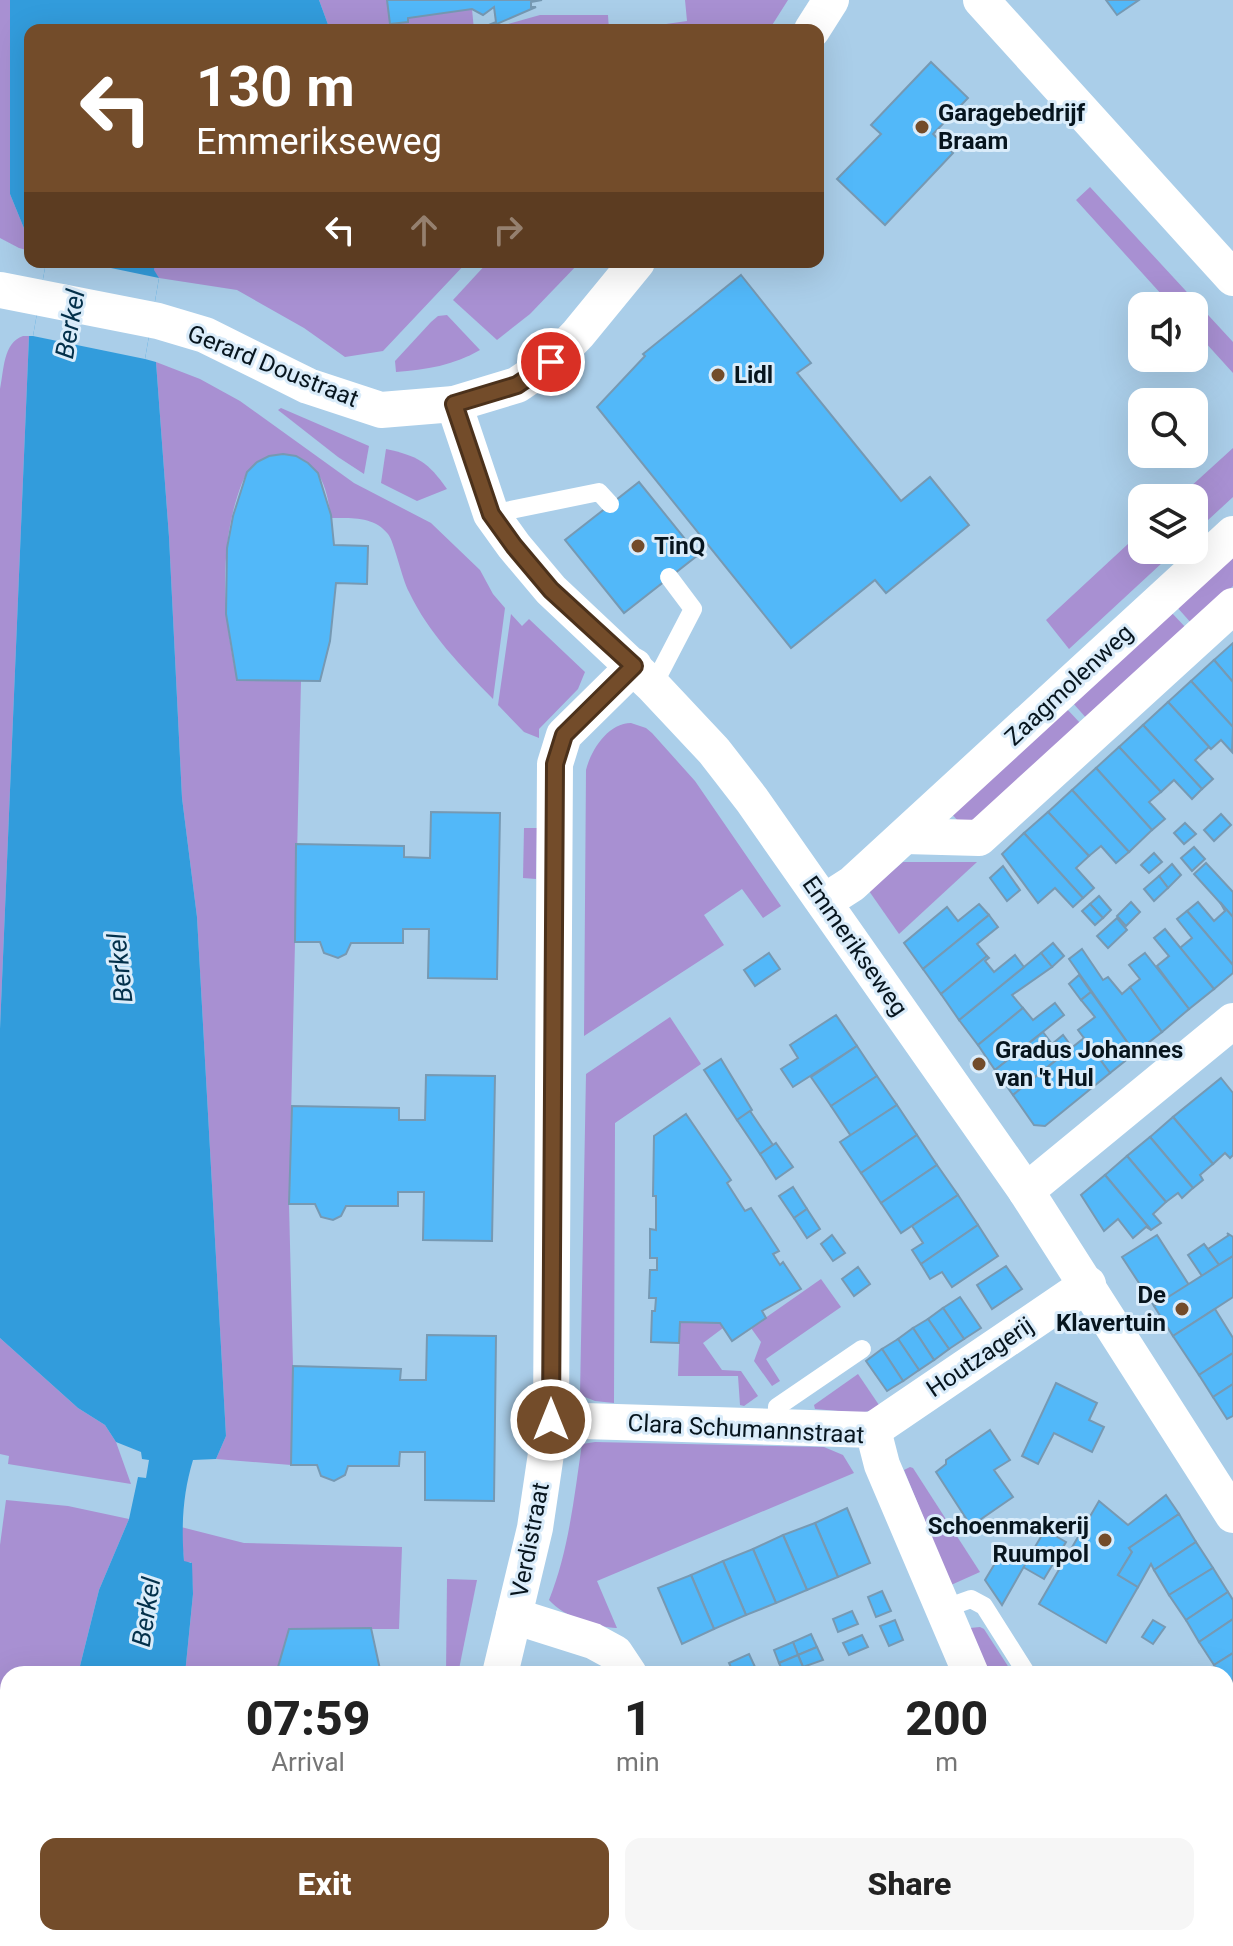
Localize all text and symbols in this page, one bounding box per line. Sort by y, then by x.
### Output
text: 130 m [196,54,355,120]
icon: left [64,56,168,160]
place label: Garagebedrijf Braam [938,99,1085,155]
marker: Garagebedrijf Braam [913,118,931,136]
text: Emmerikseweg [196,121,442,163]
icon: left [318,208,362,252]
icon: ahead [402,208,446,252]
icon: right [486,208,530,252]
water label: Berkel [49,286,91,361]
map controls [1128,292,1208,564]
button: sound [1128,292,1208,372]
street label: Gerard Doustraat [184,319,363,413]
pin [517,328,585,396]
icon: arrive [529,340,573,384]
place label: Lidl [734,361,773,389]
marker: Lidl [709,366,727,384]
button: search [1128,388,1208,468]
button: layers [1128,484,1208,564]
place label: TinQ [654,532,705,560]
marker: TinQ [629,537,647,555]
street label: Zaagmolenweg [999,619,1139,751]
street label: Emmerikseweg [797,871,913,1021]
water label: Berkel [101,931,139,1004]
place label: Gradus Johannes van 't Hul [995,1036,1183,1092]
marker: Gradus Johannes van 't Hul [970,1055,988,1073]
place label: De Klavertuin [1056,1281,1166,1337]
marker: De Klavertuin [1173,1300,1191,1318]
street label: Houtzagerij [921,1311,1039,1403]
position arrow [509,1378,593,1462]
street label: Clara Schumannstraat [627,1409,865,1449]
street label: Verdistraat [505,1480,555,1600]
place label: Schoenmakerij Ruumpol [928,1512,1089,1568]
marker: Schoenmakerij Ruumpol [1096,1531,1114,1549]
water label: Berkel [126,1574,166,1649]
text: 07:59 [246,1690,370,1747]
text: 1 [624,1690,652,1747]
text: 200 [905,1690,988,1747]
text: Arrival [271,1747,345,1777]
text: min [616,1747,660,1777]
text: m [935,1747,958,1777]
button: Exit [40,1838,609,1930]
button: Share [625,1838,1194,1930]

